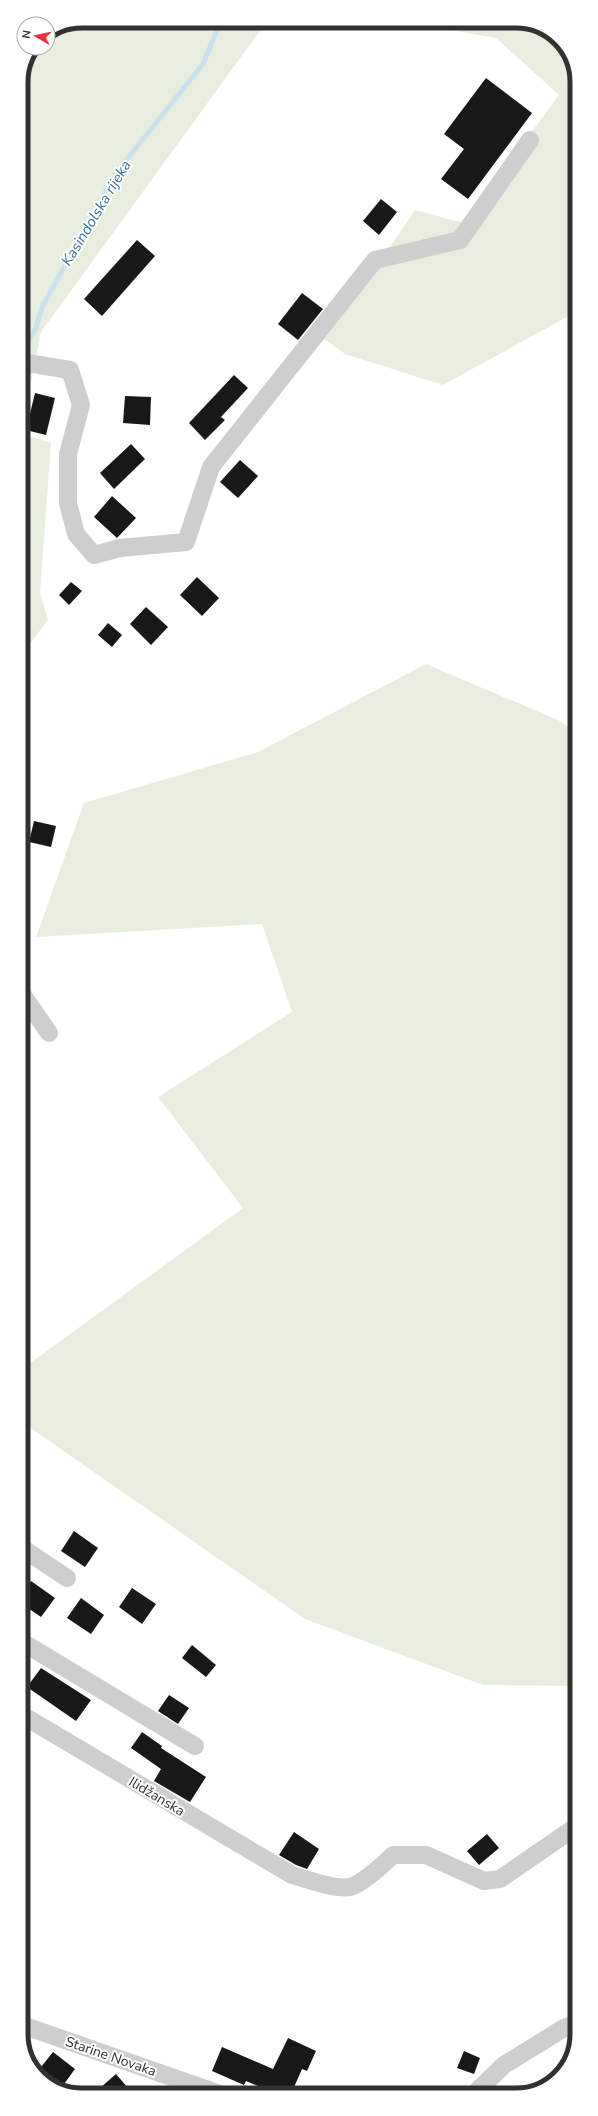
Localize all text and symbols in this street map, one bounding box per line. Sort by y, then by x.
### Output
north arrow [16,16,56,56]
text: N [19,29,35,40]
water label: Kasindolska rijeka [56,156,136,270]
street label: Ilidžanska [125,1772,188,1821]
street label: Starine Novaka [63,2032,159,2081]

